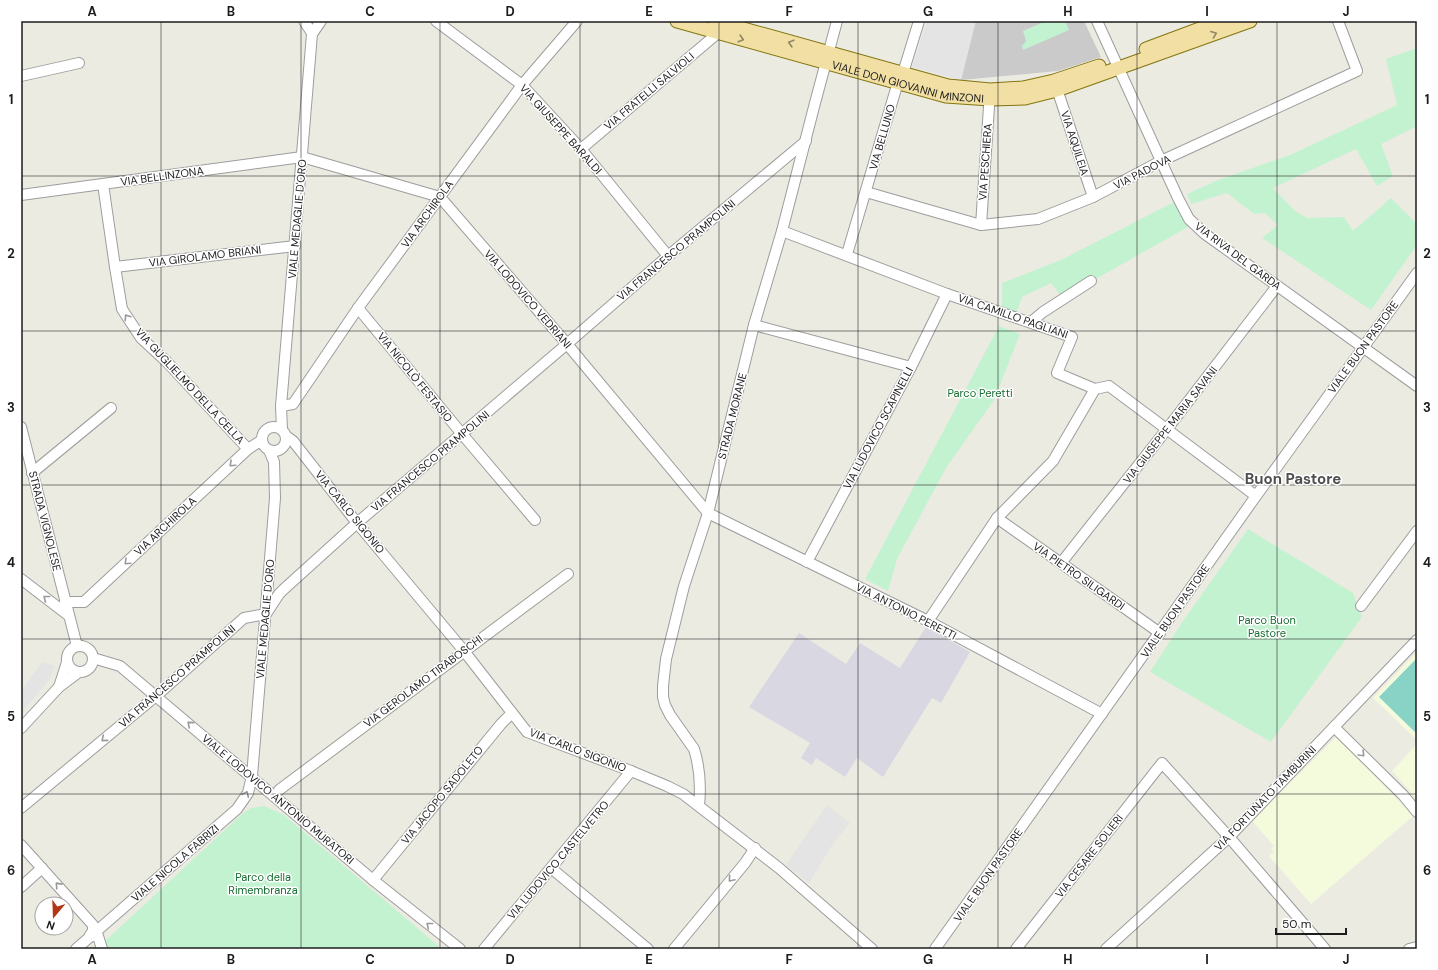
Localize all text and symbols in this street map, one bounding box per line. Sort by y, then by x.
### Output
text: A [87,3,97,20]
text: B [227,3,235,20]
text: C [365,3,375,20]
text: D [505,3,515,20]
text: E [645,3,653,20]
text: F [785,3,793,20]
text: G [923,3,933,20]
text: H [1063,3,1073,20]
text: I [1205,3,1209,20]
text: J [1342,3,1350,20]
one-way arrow [1210,30,1217,39]
one-way arrow [738,35,745,43]
one-way arrow [788,39,795,47]
street label: VIA FRATELLI SALVIOLI [601,49,697,133]
street label: VIALE DON GIOVANNI MINZONI [830,57,984,106]
street label: VIA GIUSEPPE BARALDI [517,81,605,177]
text: 1 [9,91,13,108]
text: 1 [1425,91,1429,108]
street label: VIA BELLUNO [866,103,898,171]
street label: VIA AQUILEIA [1058,109,1092,177]
street label: VIA PESCHIERA [975,123,995,201]
street label: VIA PADOVA [1111,152,1173,192]
street label: VIALE MEDAGLIE D'ORO [285,158,309,280]
street label: VIA BELLINZONA [119,163,205,189]
street label: VIA ARCHIROLA [398,177,456,251]
street label: VIA FRANCESCO PRAMPOLINI [614,196,738,304]
street label: VIA RIVA DEL GARDA [1192,219,1284,293]
street label: VIA GIROLAMO BRIANI [148,242,262,270]
text: 2 [7,245,15,262]
text: 2 [1423,245,1431,262]
street label: VIA LODOVICO VEDRIANI [481,247,575,351]
street label: VIA CAMILLO PAGLIANI [956,291,1070,341]
street label: VIALE BUON PASTORE [1325,298,1401,396]
one-way arrow [124,314,132,321]
street label: VIA GUGLIELMO DELLA CELLA [132,325,248,447]
street label: VIA NICOLÒ FESTASIO [374,329,456,425]
street label: VIA GIUSEPPE MARIA SAVANI [1120,364,1220,486]
street label: VIA LUDOVICO SCAPINELLI [840,365,916,491]
street label: STRADA MORANE [714,371,750,461]
park label: Parco Peretti [947,386,1013,400]
text: 3 [7,399,15,416]
text: 3 [1423,399,1431,416]
street label: VIA FRANCESCO PRAMPOLINI [368,407,492,515]
one-way arrow [229,459,237,467]
street label: VIA CARLO SIGONIO [312,468,388,556]
district label: Buon Pastore [1245,469,1341,489]
street label: STRADA VIGNOLESE [26,470,64,572]
street label: VIA ARCHIROLA [131,494,199,558]
street label: VIA PIETRO SILIGARDI [1030,539,1128,613]
text: 4 [7,554,15,571]
text: 4 [1423,554,1431,571]
one-way arrow [124,558,131,565]
street label: VIALE MEDAGLIE D'ORO [253,558,277,680]
street label: VIALE BUON PASTORE [1137,562,1213,660]
street label: VIA ANTONIO PERETTI [853,580,959,642]
one-way arrow [43,596,50,603]
park label: Parco Buon Pastore [1238,613,1296,640]
street label: VIA FRANCESCO PRAMPOLINI [116,621,238,731]
street label: VIA GEROLAMO TIRABOSCHI [361,632,485,730]
text: 5 [7,708,15,725]
text: 5 [1423,708,1431,725]
one-way arrow [187,722,194,729]
street label: VIA CARLO SIGONIO [528,725,628,775]
street label: VIALE LODOVICO ANTONIO MURATORI [199,731,357,867]
one-way arrow [102,734,109,741]
street label: VIA JACOPO SADOLETO [398,743,486,847]
street label: VIA FORTUNATO TAMBURINI [1211,743,1319,853]
one-way arrow [1357,749,1365,757]
one-way arrow [241,790,249,798]
street label: VIA LUDOVICO CASTELVETRO [504,798,612,922]
street label: VIA CESARE SOLIERI [1052,811,1126,901]
street label: VIALE NICOLA FABRIZI [128,821,222,905]
street label: VIALE BUON PASTORE [950,826,1026,924]
text: 6 [7,862,15,879]
text: 6 [1423,862,1431,879]
park label: Parco della Rimembranza [228,870,298,897]
one-way arrow [729,875,736,882]
one-way arrow [55,883,62,890]
north arrow [34,896,74,936]
scale bar [1276,910,1346,936]
text: 50 m [1282,916,1311,932]
text: N [45,918,57,933]
one-way arrow [427,922,434,929]
text: A [87,951,97,968]
text: B [227,951,235,968]
text: C [365,951,375,968]
text: D [505,951,515,968]
text: E [645,951,653,968]
text: F [785,951,793,968]
text: G [923,951,933,968]
text: H [1063,951,1073,968]
text: I [1205,951,1209,968]
text: J [1342,951,1350,968]

